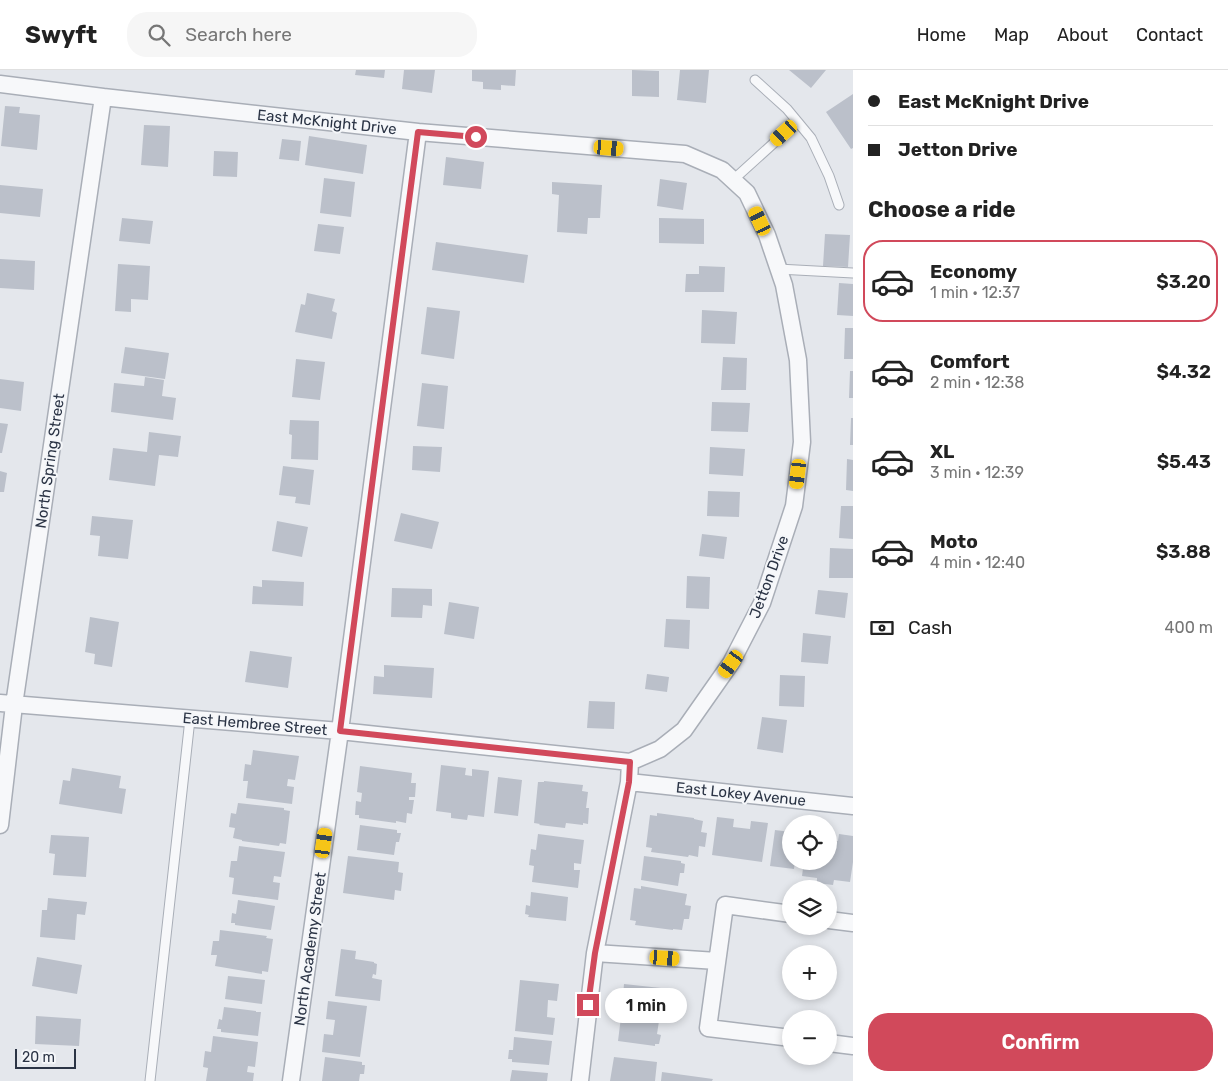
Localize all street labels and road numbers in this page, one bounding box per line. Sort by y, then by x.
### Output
street label: East McKnight Drive [256,106,398,138]
street label: North Spring Street [32,392,68,530]
street label: Jetton Drive [746,533,792,621]
street label: East Hembree Street [182,709,328,739]
street label: East Lokey Avenue [675,778,807,810]
street label: North Academy Street [290,871,330,1027]

